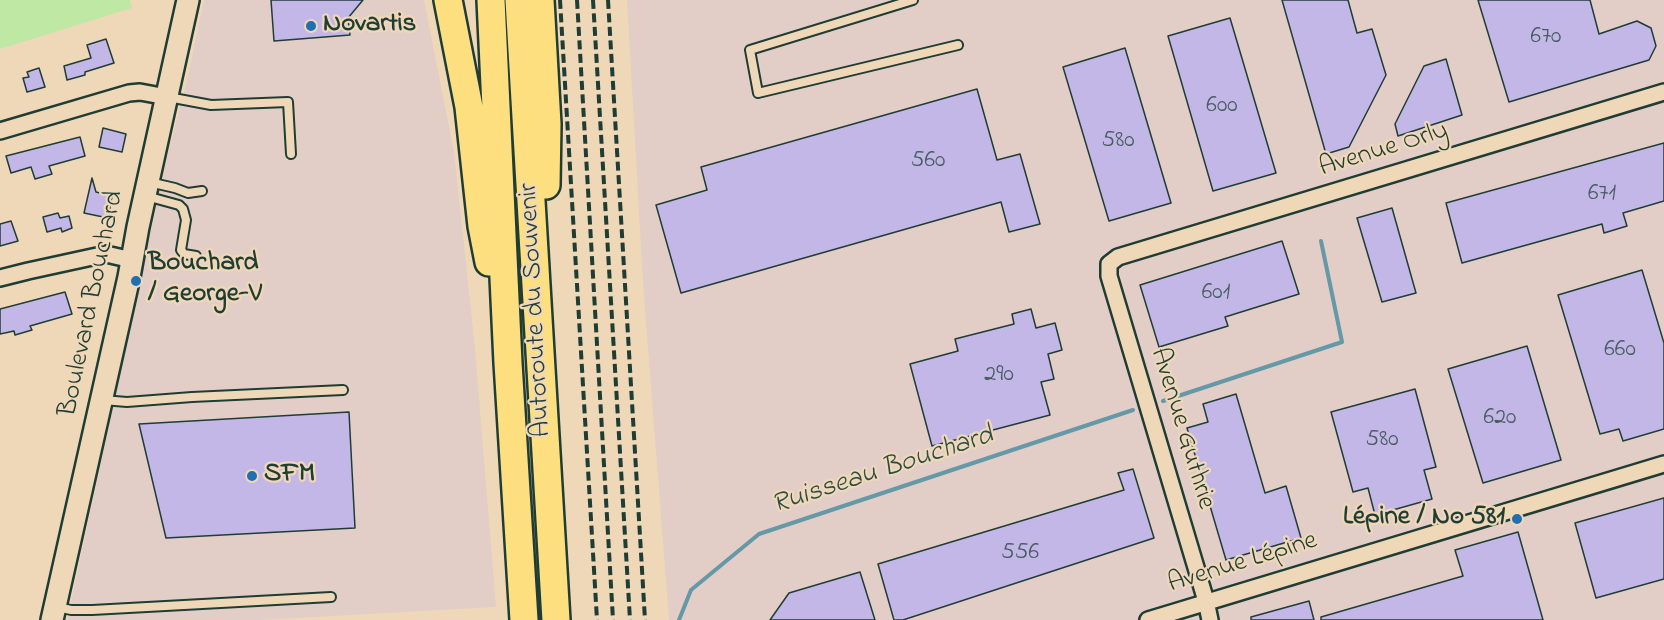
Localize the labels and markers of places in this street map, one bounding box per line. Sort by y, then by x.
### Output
place label: Novartis [323,10,416,42]
marker: Novartis [304,19,318,33]
place label: Bouchard / George-V [148,249,262,312]
marker: Bouchard / George-V [129,274,143,288]
place label: SFM [264,460,315,492]
marker: SFM [245,469,259,483]
place label: Lépine / No 581 [1343,503,1505,535]
marker: Lépine / No 581 [1510,512,1524,526]

